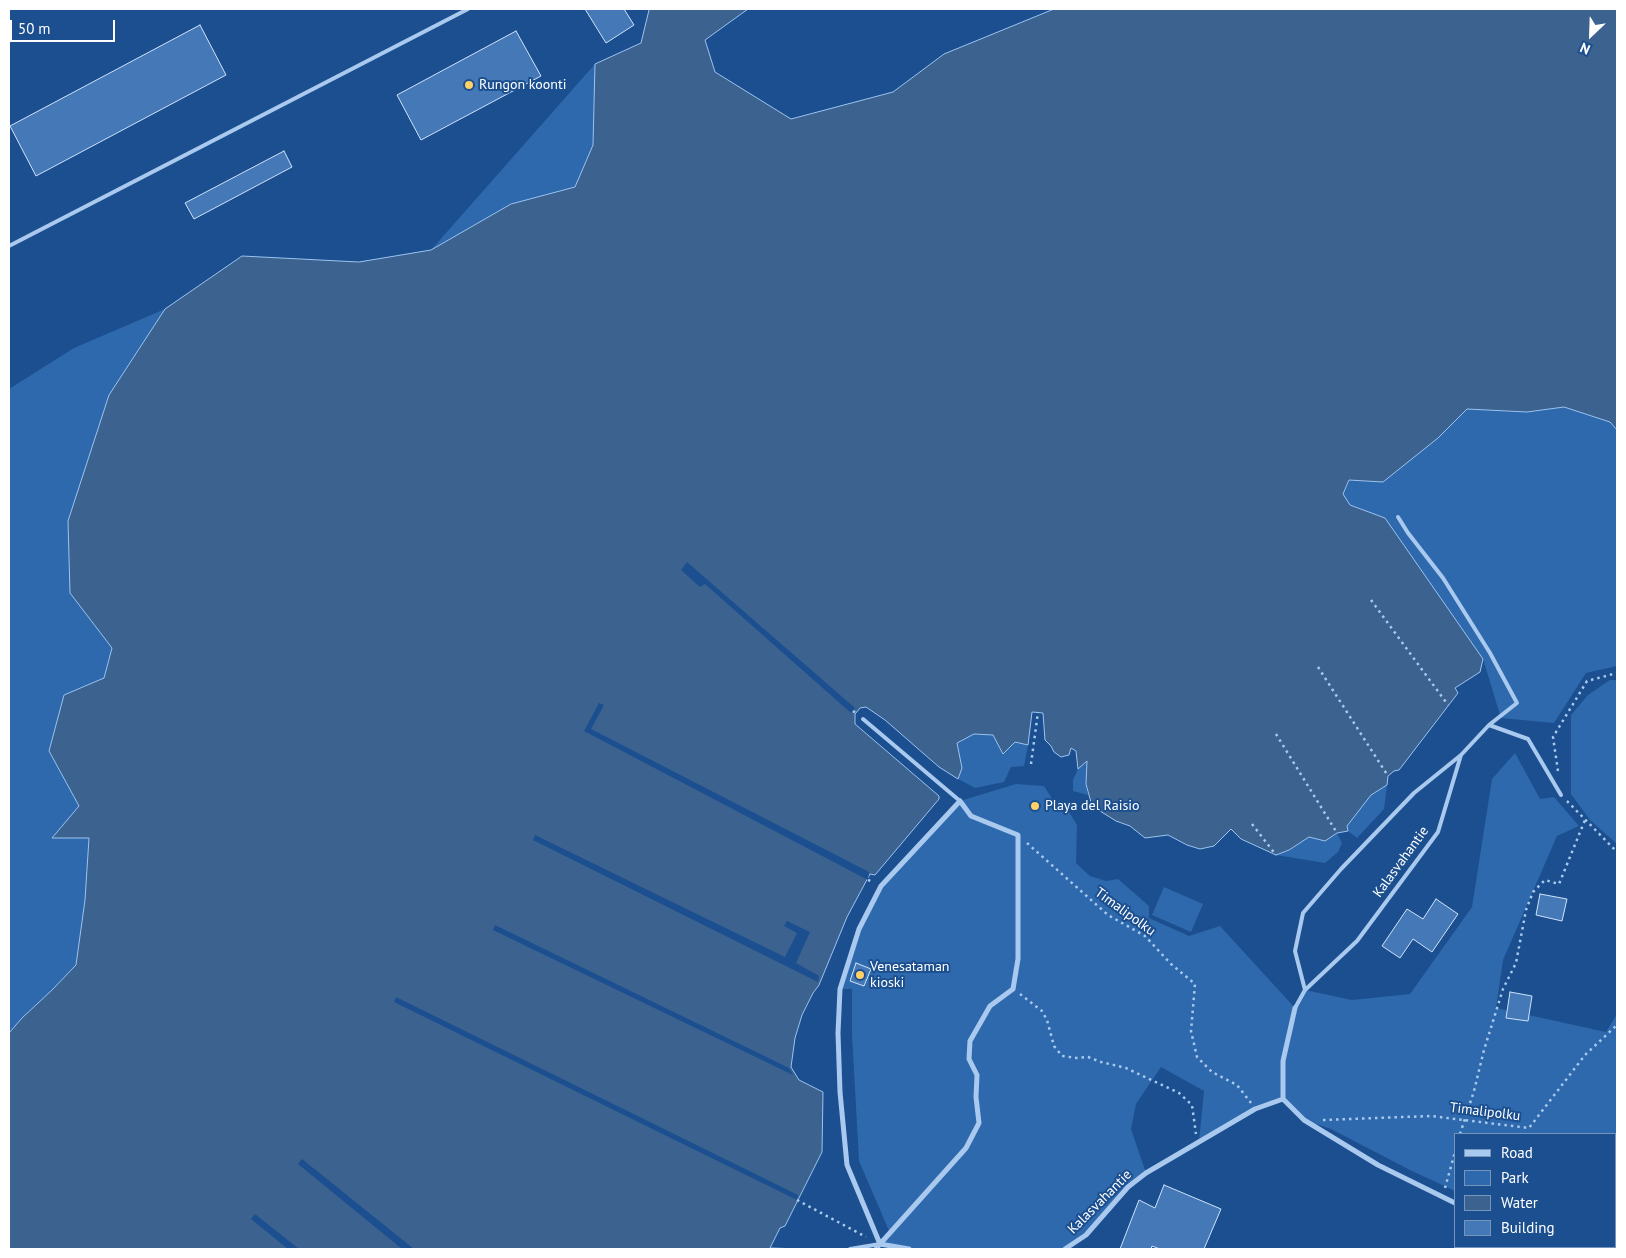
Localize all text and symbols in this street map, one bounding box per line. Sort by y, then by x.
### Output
scale bar [12,10,118,42]
north arrow [1566,10,1616,60]
text: 50 m [18,19,51,38]
text: N [1577,39,1593,59]
place label: Rungon koonti [479,77,567,93]
marker: Rungon koonti [463,79,475,91]
place label: Playa del Raisio [1045,798,1140,814]
marker: Playa del Raisio [1029,800,1041,812]
street label: Kalasvahantie [1370,823,1432,901]
street label: Timalipolku [1091,884,1159,940]
place label: Venesataman kioski [870,959,950,992]
marker: Venesataman kioski [854,969,866,981]
street label: Timalipolku [1449,1099,1521,1125]
legend [1454,1133,1616,1248]
text: Road [1501,1143,1533,1162]
street label: Kalasvahantie [1065,1167,1135,1237]
text: Park [1501,1168,1529,1187]
text: Water [1501,1193,1538,1212]
text: Building [1501,1218,1555,1237]

